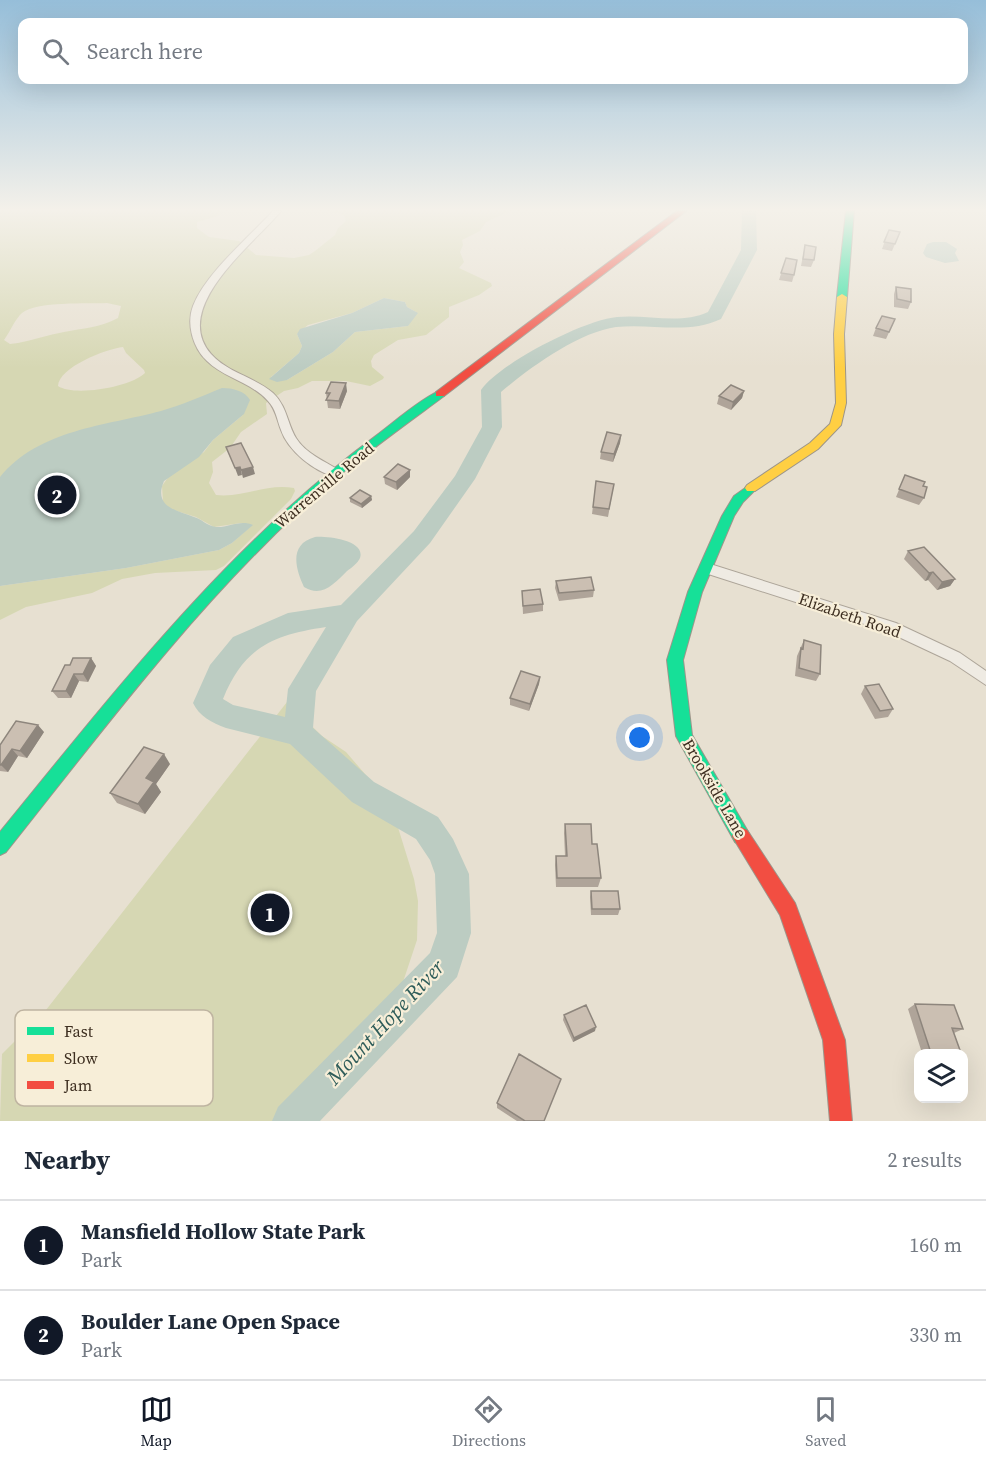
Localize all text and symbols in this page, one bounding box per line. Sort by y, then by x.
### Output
search box [18,18,968,84]
icon: search [39,35,72,68]
text: Search here [87,36,203,66]
street label: Warrenville Road [270,437,378,533]
pin: 2 [38,472,76,518]
street label: Elizabeth Road [796,587,904,643]
your location [625,723,654,752]
street label: Brookside Lane [678,735,752,841]
pin: 1 [250,890,290,936]
water label: Mount Hope River [319,953,451,1092]
legend [15,1010,213,1106]
text: Fast [64,1020,94,1042]
text: Slow [64,1047,99,1069]
map controls [914,1049,968,1103]
button: layers [914,1049,968,1103]
text: Jam [63,1074,92,1096]
text: Nearby [24,1142,110,1178]
text: 2 results [887,1146,962,1174]
text: Mansfield Hollow State Park [81,1216,365,1246]
text: 1 [38,1231,49,1259]
text: 160 m [909,1231,962,1259]
text: Park [81,1246,122,1274]
text: Boulder Lane Open Space [81,1306,340,1336]
text: 2 [38,1321,49,1349]
text: 330 m [909,1321,962,1349]
text: Park [81,1336,122,1364]
tab: Map [140,1393,173,1451]
tab: Directions [452,1393,526,1451]
tab: Saved [805,1393,846,1451]

